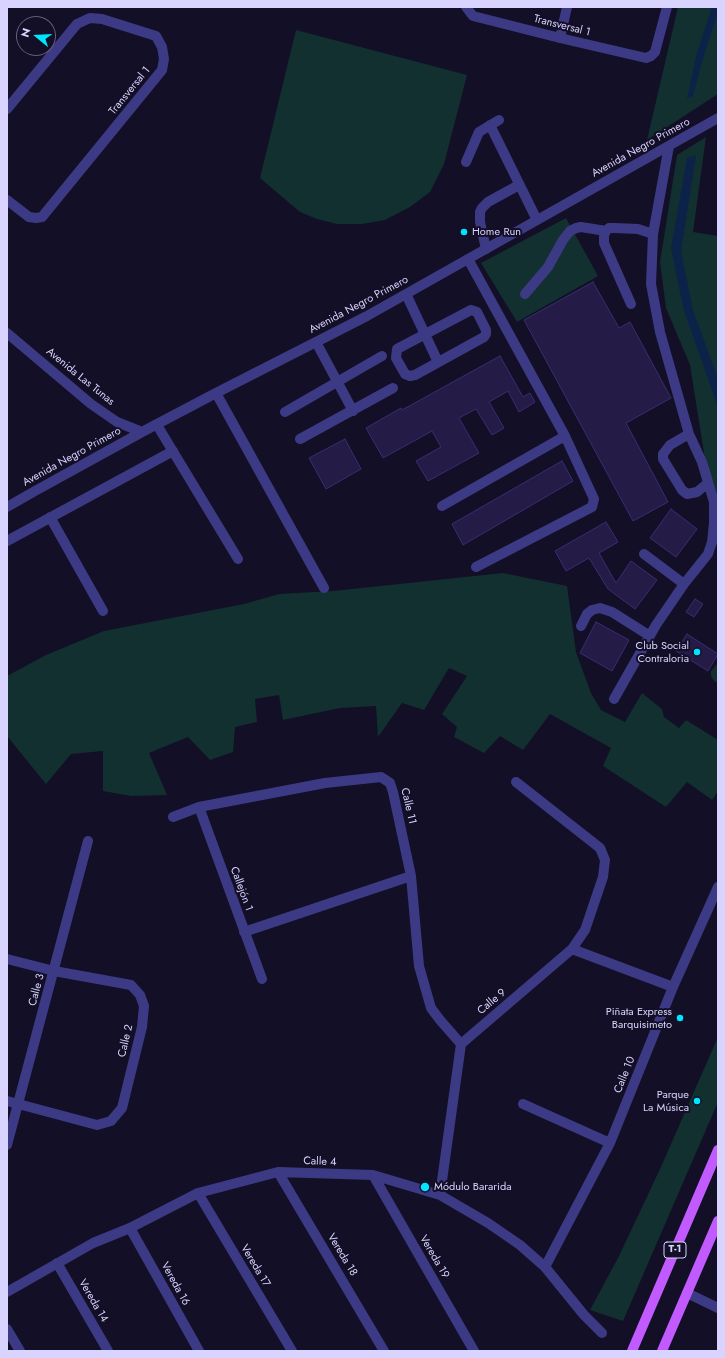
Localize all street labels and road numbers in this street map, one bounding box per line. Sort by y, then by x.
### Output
street label: Transversal 1 [532,13,592,39]
street label: Transversal 1 [107,64,153,118]
street label: Avenida Negro Primero [590,116,692,180]
street label: Avenida Negro Primero [307,273,411,337]
street label: Avenida Las Tunas [43,345,117,409]
street label: Avenida Negro Primero [21,425,123,489]
street label: Calle 11 [397,787,419,825]
street label: Callejón 1 [227,865,255,913]
street label: Calle 3 [26,972,48,1008]
street label: Calle 9 [475,986,509,1018]
street label: Calle 2 [116,1023,136,1059]
street label: Calle 10 [612,1055,638,1095]
street label: Calle 4 [303,1155,337,1169]
street label: Vereda 18 [324,1231,360,1279]
street label: Vereda 19 [416,1233,452,1281]
street label: Vereda 17 [237,1242,273,1290]
road number: T-1 [664,1242,686,1258]
street label: Vereda 16 [158,1260,192,1308]
street label: Vereda 14 [75,1277,111,1325]

